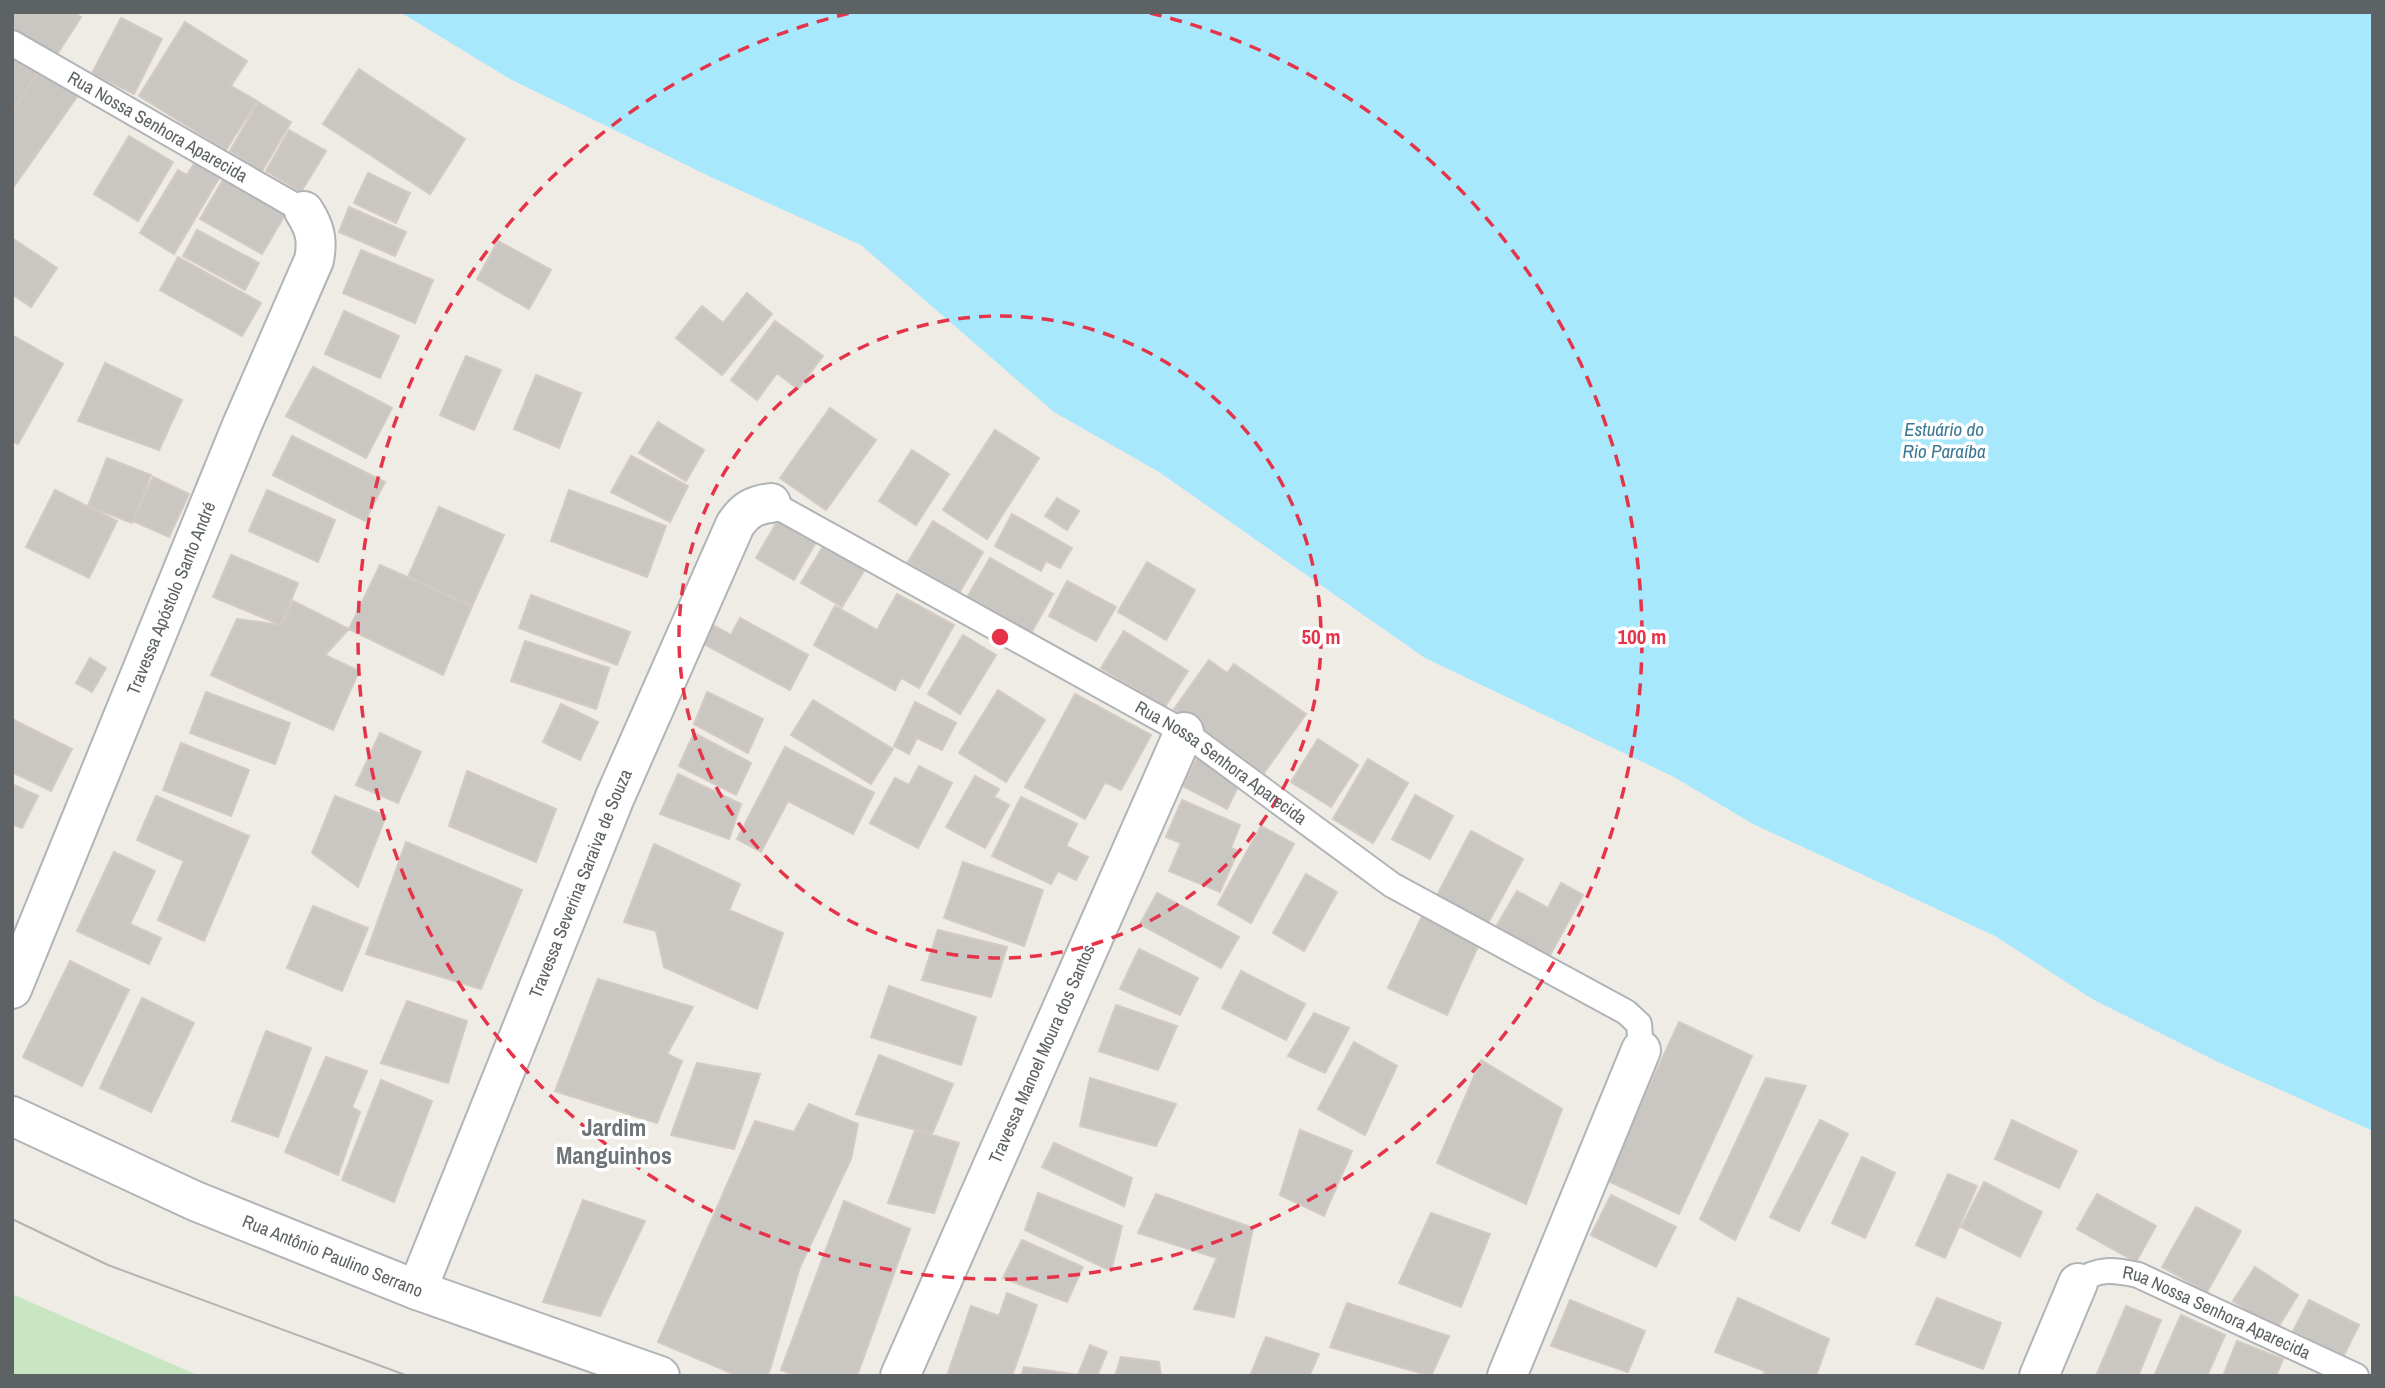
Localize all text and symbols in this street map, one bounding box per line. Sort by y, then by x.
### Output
street label: Rua Nossa Senhora Aparecida [63,65,252,188]
water label: Estuário do Rio Paraíba [1902,416,1986,464]
street label: Travessa Apóstolo Santo André [120,498,221,698]
text: 50 m [1301,622,1341,651]
text: 100 m [1618,622,1666,651]
centre of rings [988,625,1012,649]
street label: Rua Nossa Senhora Aparecida [1131,694,1312,830]
street label: Travessa Severina Saraiva de Souza [522,765,638,1002]
street label: Travessa Manoel Moura dos Santos [982,940,1101,1167]
district label: Jardim Manguinhos [556,1111,672,1171]
street label: Rua Antônio Paulino Serrano [239,1208,426,1303]
street label: Rua Nossa Senhora Aparecida [2121,1259,2315,1365]

